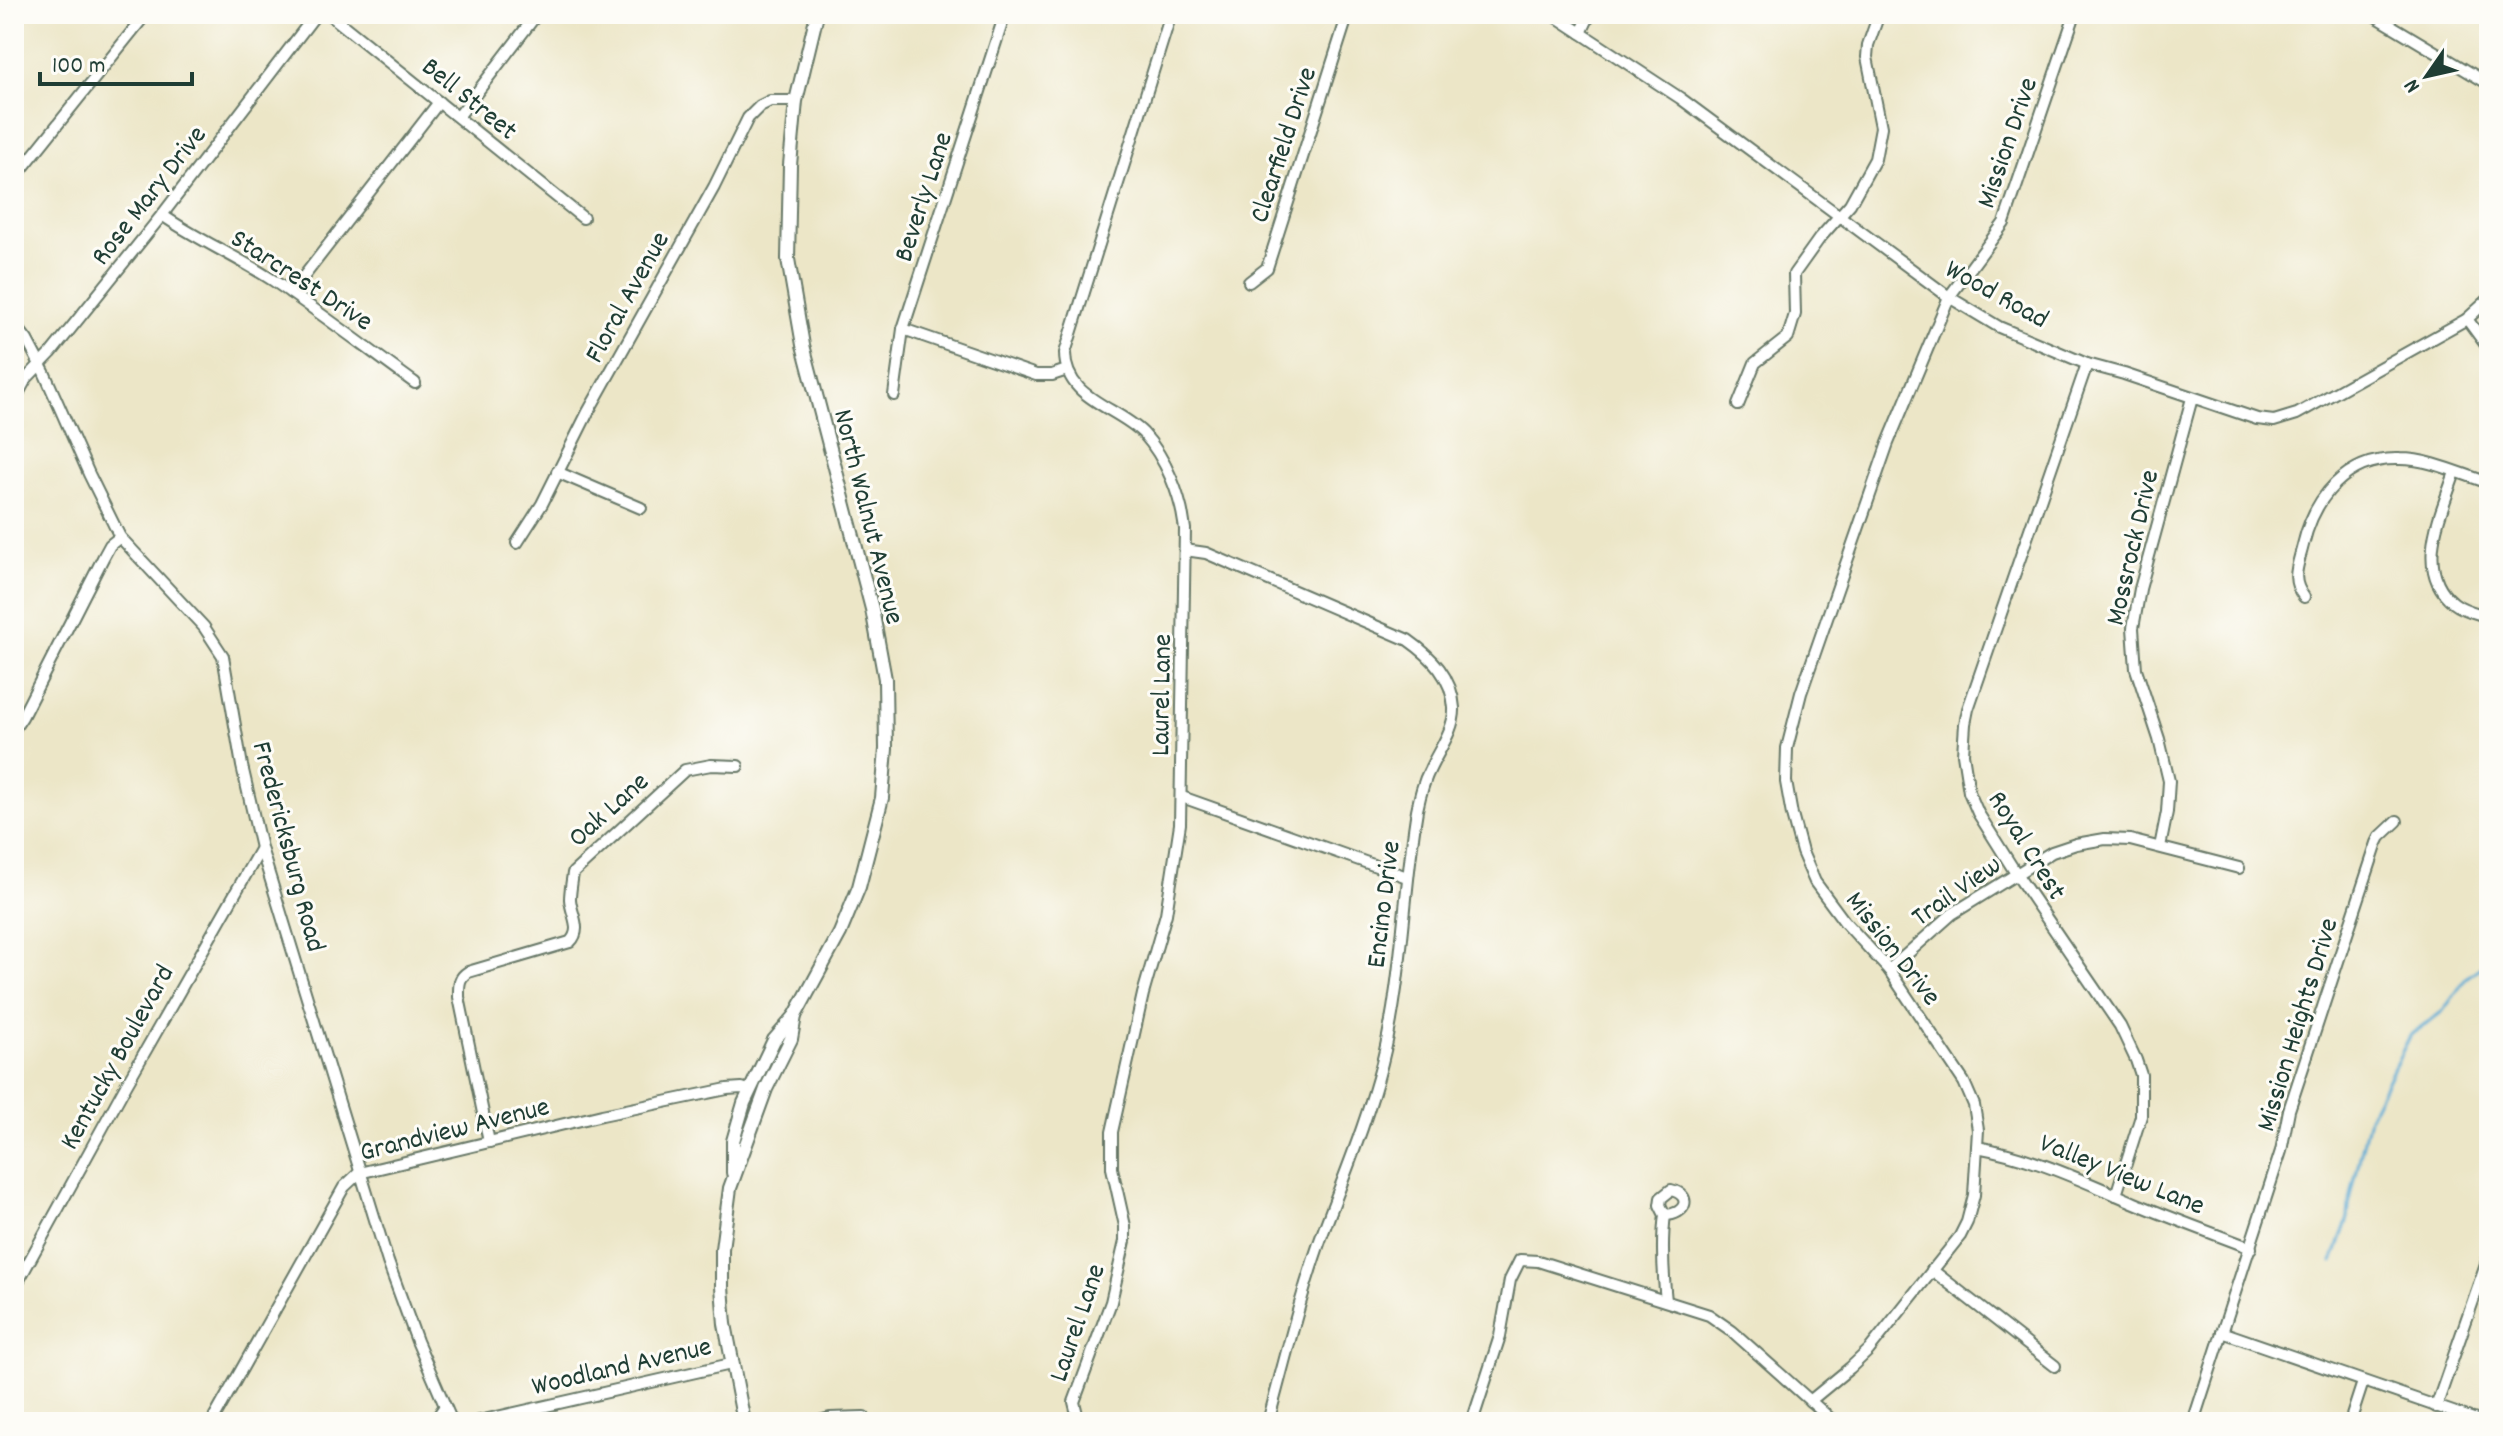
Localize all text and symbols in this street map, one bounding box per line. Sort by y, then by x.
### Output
scale bar [40,36,192,86]
north arrow [2387,36,2467,116]
text: 100 m [52,50,105,84]
street label: Bell Street [411,50,524,152]
street label: Clearfield Drive [1242,62,1330,229]
text: N [2397,72,2429,98]
street label: Mission Drive [1969,73,2051,214]
street label: Rose Mary Drive [83,118,218,276]
street label: Beverly Lane [886,128,966,268]
street label: Starcrest Drive [221,221,379,343]
street label: Floral Avenue [577,225,682,371]
street label: Wood Road [1937,252,2055,341]
street label: North Walnut Avenue [820,405,912,629]
street label: Mossrock Drive [2098,466,2172,630]
street label: Laurel Lane [1143,634,1185,757]
street label: Fredericksburg Road [239,738,333,957]
street label: Oak Lane [561,764,660,859]
street label: Royal Crest [1975,784,2074,909]
street label: Encino Drive [1358,839,1414,970]
street label: Trail View [1905,847,2011,939]
street label: Mission Drive [1833,884,1949,1016]
street label: Mission Heights Drive [2248,914,2351,1137]
street label: Kentucky Boulevard [52,959,187,1158]
street label: Grandview Avenue [356,1089,554,1175]
street label: Valley View Lane [2032,1125,2210,1228]
street label: Laurel Lane [1041,1259,1119,1388]
street label: Woodland Avenue [528,1329,716,1409]

